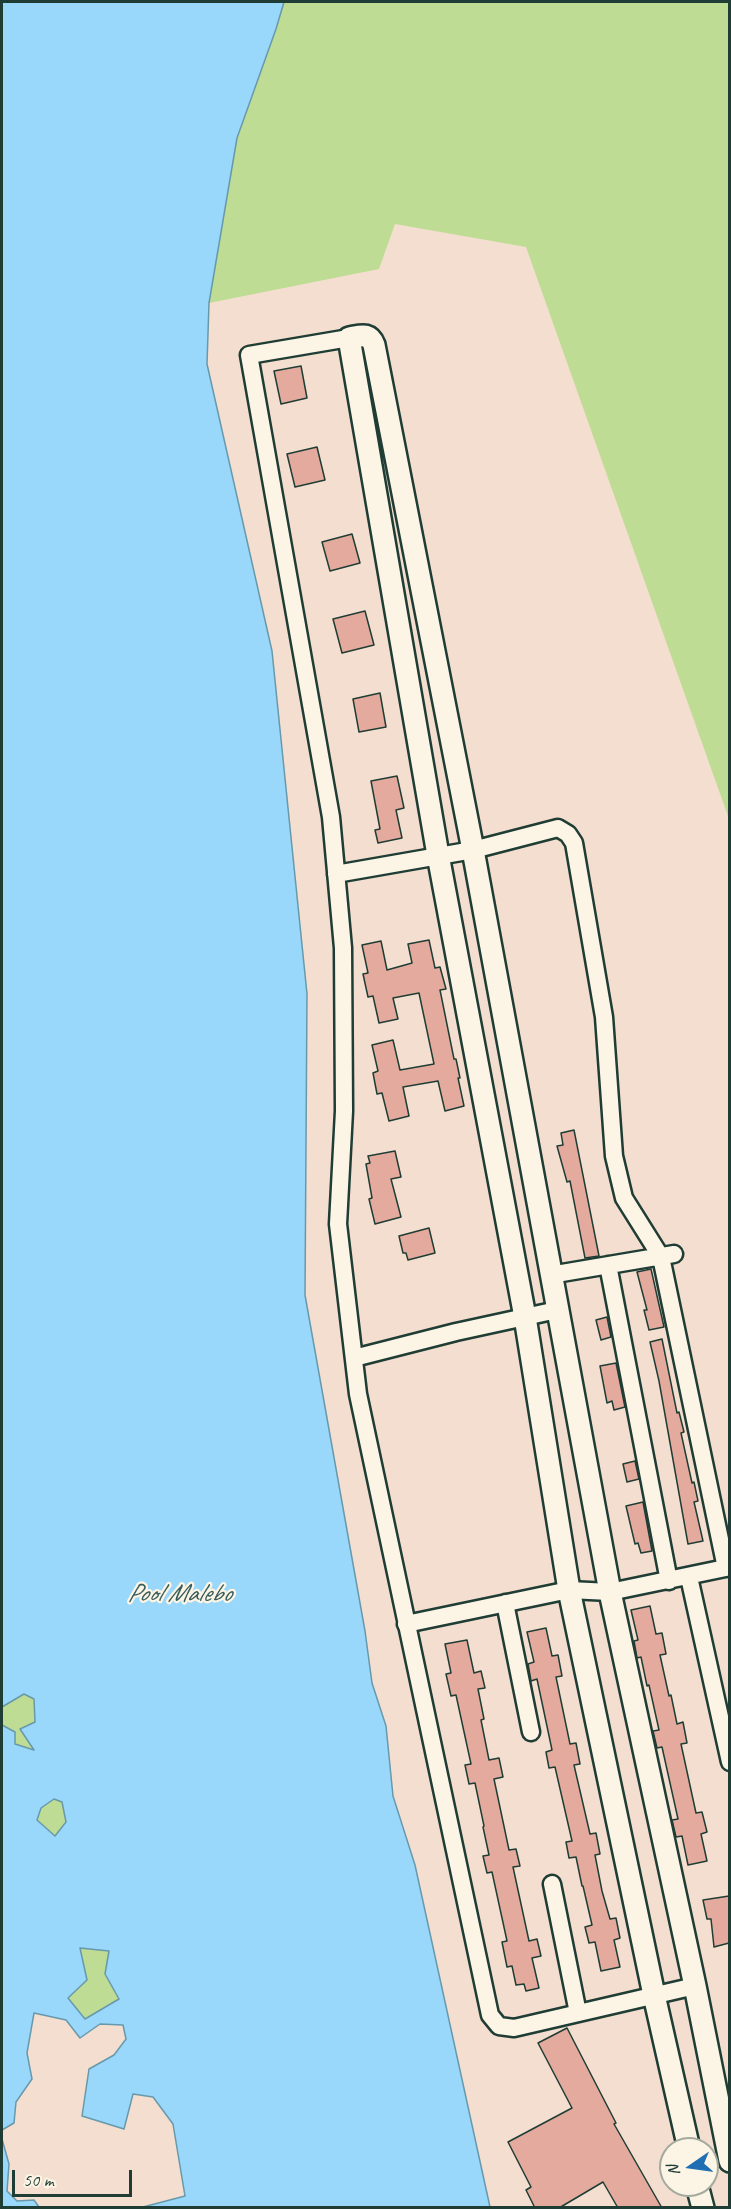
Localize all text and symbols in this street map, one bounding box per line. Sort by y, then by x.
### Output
water label: Pool Malebo [127,1578,231,1610]
north arrow [659,2137,719,2197]
scale bar [15,2158,135,2196]
text: N [663,2164,684,2178]
text: 50 m [23,2169,54,2191]

